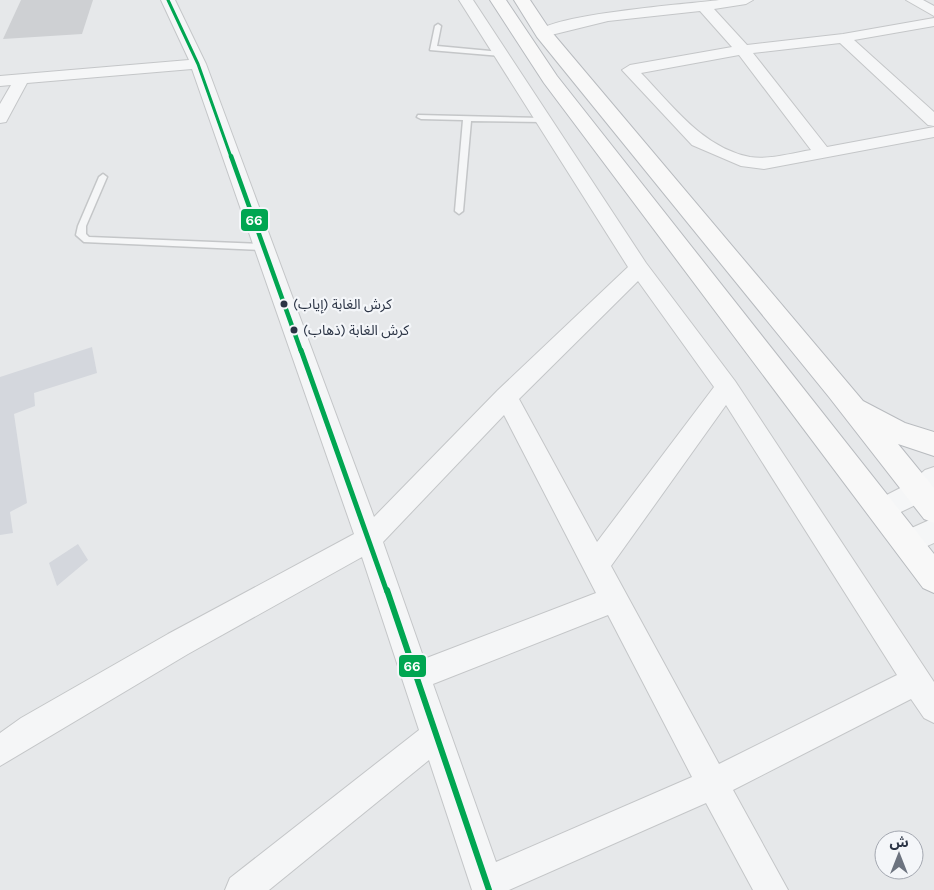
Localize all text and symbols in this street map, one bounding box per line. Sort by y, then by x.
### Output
line badge: 66 [240,208,269,232]
text: 66 [246,212,263,229]
place label: كرش الغابة (إياب) [293,296,392,314]
marker: كرش الغابة (إياب) [279,299,289,309]
place label: كرش الغابة (ذهاب) [303,322,409,339]
marker: كرش الغابة (ذهاب) [289,325,299,335]
line badge: 66 [398,654,427,678]
text: 66 [404,658,421,675]
north arrow [874,830,924,880]
text: ش [889,834,909,851]

